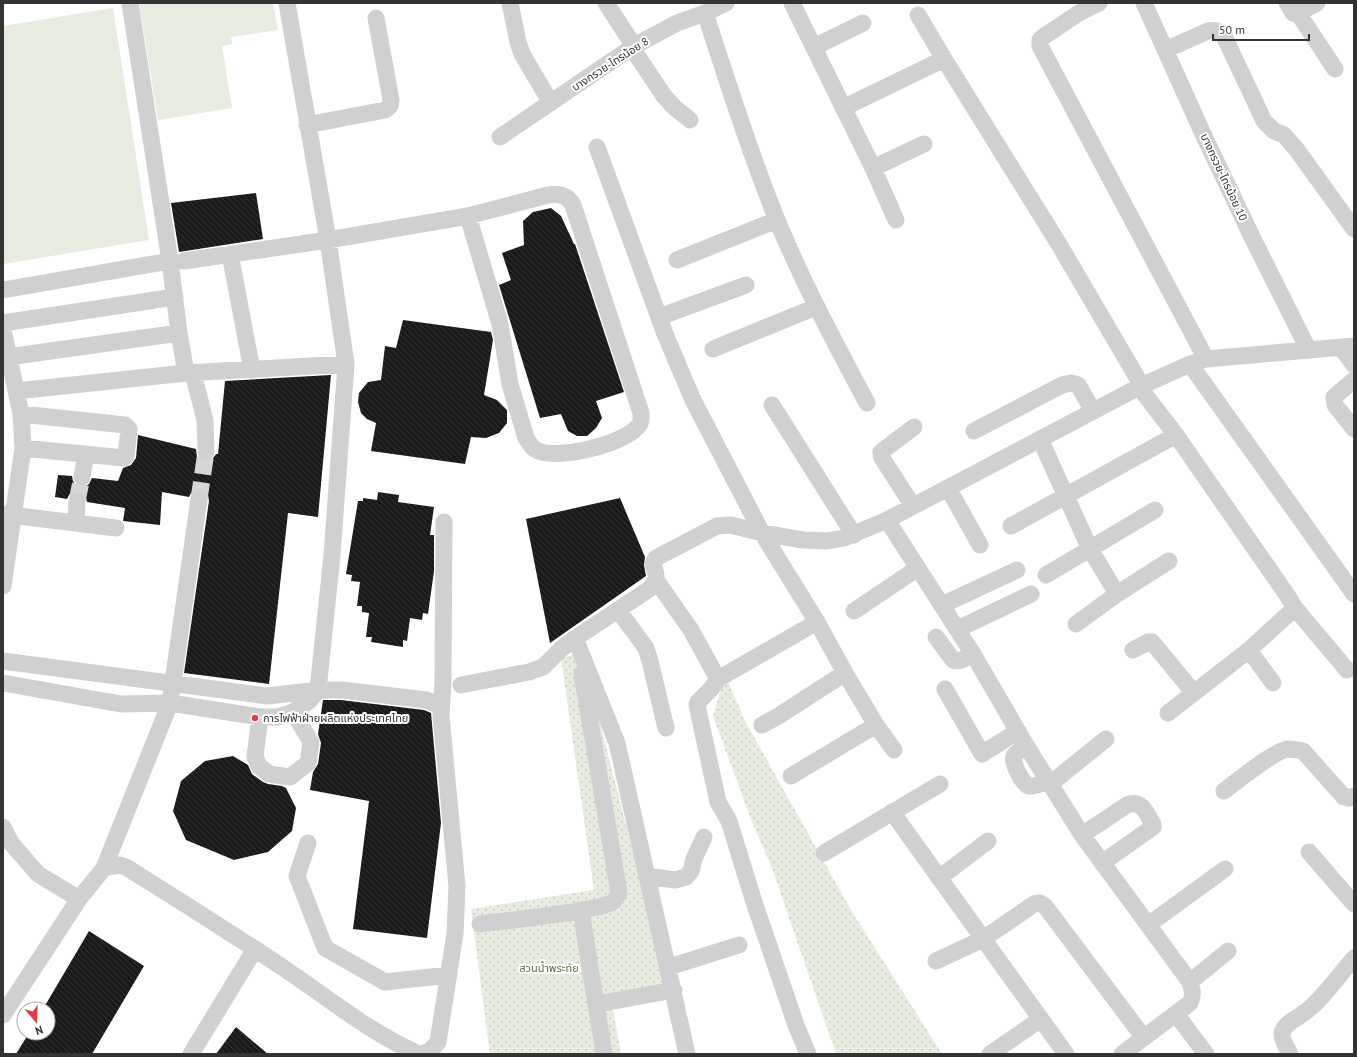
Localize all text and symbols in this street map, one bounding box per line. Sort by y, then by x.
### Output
scale bar [1213,16,1309,42]
text: 50 m [1219,22,1245,37]
street label: บางกรวย-ไทรน้อย 8 [569,34,651,94]
street label: บางกรวย-ไทรน้อย 10 [1198,131,1250,223]
place label: การไฟฟ้าฝ่ายผลิตแห่งประเทศไทย [263,711,408,725]
marker: การไฟฟ้าฝ่ายผลิตแห่งประเทศไทย [250,713,260,723]
park label: สวนน้ำพระทัย [519,960,579,975]
north arrow [16,1001,56,1041]
text: N [34,1023,45,1038]

